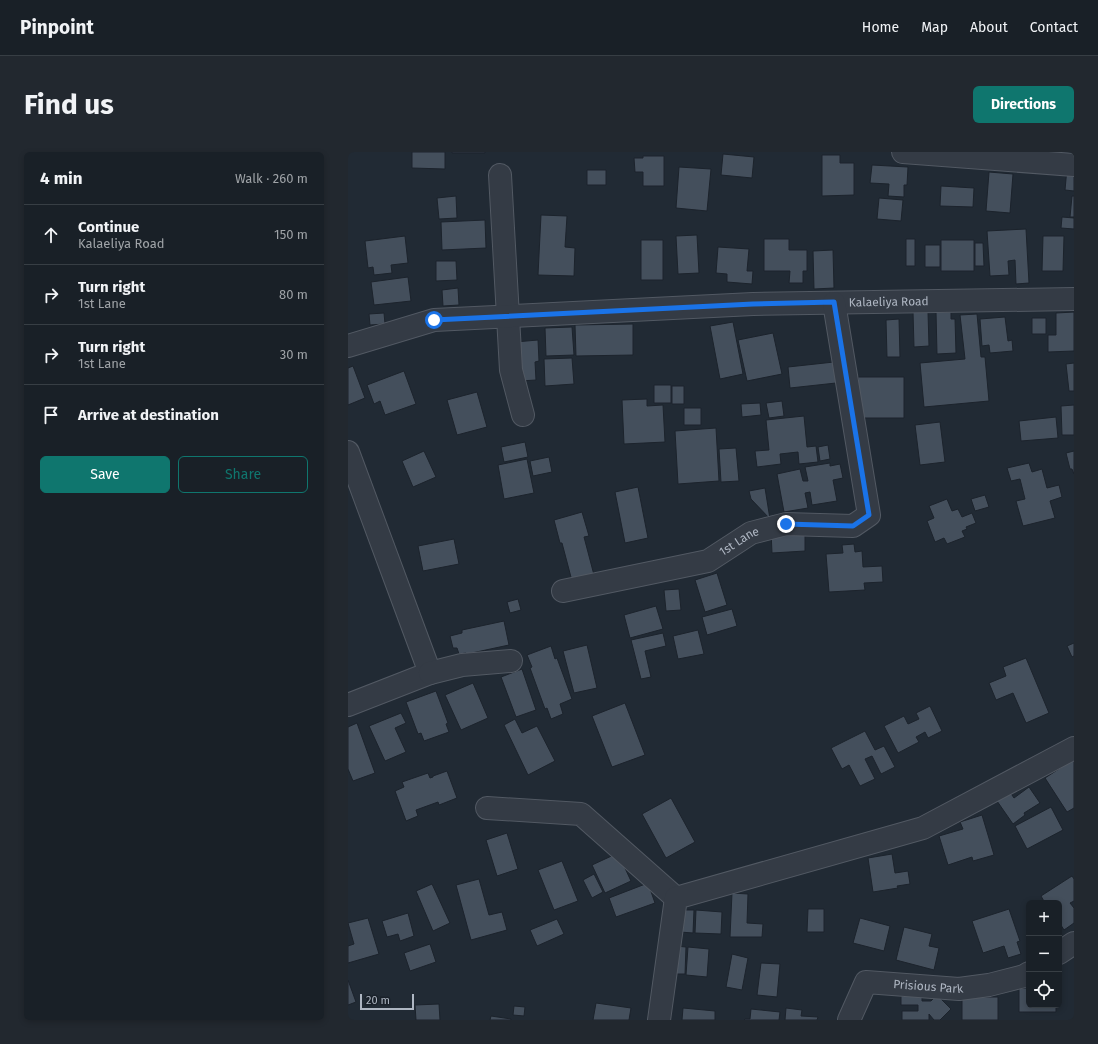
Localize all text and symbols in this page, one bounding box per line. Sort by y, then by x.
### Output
text: Pinpoint [20,16,94,39]
text: Home [862,19,899,36]
text: Map [921,19,948,36]
text: About [970,19,1008,36]
text: Contact [1030,19,1078,36]
button: Directions [973,86,1074,123]
text: Find us [24,88,114,121]
text: 4 min [40,168,83,189]
text: Walk · 260 m [235,171,308,186]
text: Continue [78,218,139,236]
icon: ahead [40,224,62,246]
text: 150 m [274,227,308,242]
text: Kalaeliya Road [78,236,165,251]
text: Turn right [78,278,145,296]
icon: right [40,284,62,306]
text: 80 m [279,287,308,302]
street label: Kalaeliya Road [849,294,929,310]
text: 1st Lane [78,296,126,311]
route start [425,311,443,329]
text: Turn right [78,338,145,356]
icon: right [40,344,62,366]
text: 30 m [280,347,308,362]
text: 1st Lane [78,356,126,371]
icon: arrive [40,404,62,426]
text: Arrive at destination [78,406,219,424]
button: Save [40,456,170,493]
button: Share [178,456,308,493]
route end [777,515,795,533]
street label: 1st Lane [717,524,760,559]
map controls [1026,900,1062,1008]
button: + [1026,900,1062,936]
button: − [1026,936,1062,972]
button: locate [1026,972,1062,1008]
street label: Prisious Park [893,977,965,996]
scale bar [360,992,414,1011]
text: 20 m [366,994,390,1007]

